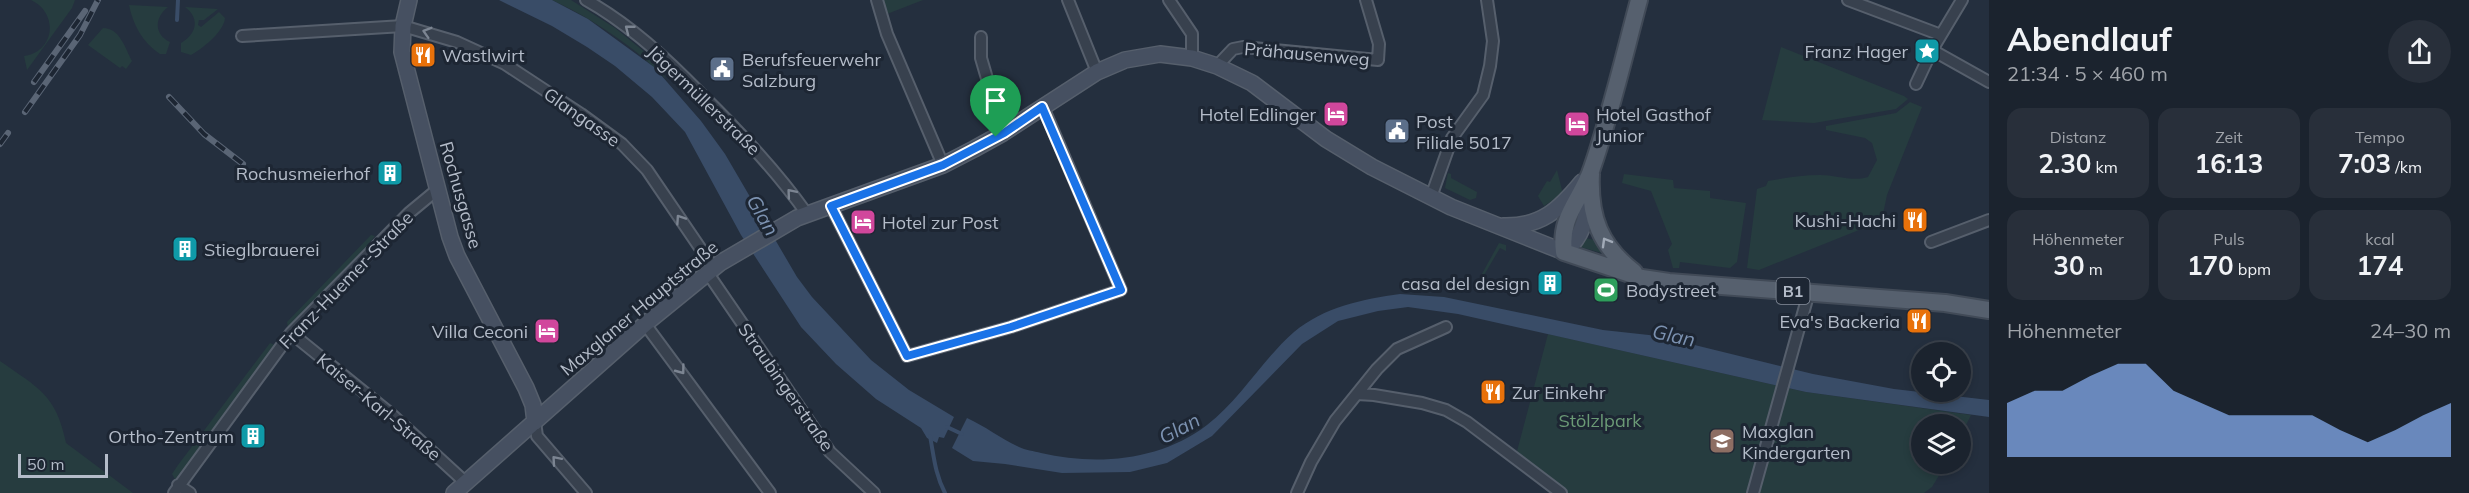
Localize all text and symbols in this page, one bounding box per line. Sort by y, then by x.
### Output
text: Abendlauf [2007,18,2172,59]
button: share [2388,20,2451,83]
one-way arrow [625,26,636,37]
one-way arrow [422,27,433,39]
place icon: Franz Hager [1912,36,1942,66]
street label: Prähausenweg [1243,37,1371,71]
restaurant icon: Wastlwirt [408,40,438,70]
street label: Jägermüllerstraße [643,40,765,160]
place label: Franz Hager [1804,40,1908,63]
place label: Wastlwirt [442,44,524,67]
place label: Berufsfeuerwehr Salzburg [742,48,882,92]
public building icon: Berufsfeuerwehr Salzburg [707,54,737,84]
text: 21:34 · 5 × 460 m [2007,61,2168,86]
pin [970,75,1021,137]
street label: Glangasse [539,82,625,152]
icon: arrive [979,84,1012,117]
hotel icon: Hotel Edlinger [1321,99,1351,129]
place label: Hotel Edlinger [1199,103,1316,126]
place label: Hotel Gasthof Junior [1596,103,1712,147]
hotel icon: Hotel Gasthof Junior [1562,109,1592,139]
place label: Post Filiale 5017 [1416,110,1512,154]
public building icon: Post Filiale 5017 [1382,116,1412,146]
text: Distanz [2050,127,2106,147]
text: Zeit [2215,127,2243,147]
text: Tempo [2355,127,2405,147]
street label: Rochusgasse [435,139,487,251]
text: 2.30 [2038,147,2091,180]
text: 16:13 [2195,147,2263,180]
text: 7:03 [2338,147,2391,180]
text: km [2091,157,2118,177]
text: /km [2391,157,2422,177]
building icon: Rochusmeierhof [375,158,405,188]
place label: Rochusmeierhof [236,162,371,185]
one-way arrow [788,189,799,200]
water label: Glan [741,190,785,240]
restaurant icon: Kushi-Hachi [1900,205,1930,235]
street label: Franz-Huemer-Straße [274,206,418,354]
hotel icon: Hotel zur Post [848,207,878,237]
place label: Kushi-Hachi [1795,209,1896,232]
place label: Hotel zur Post [882,211,999,234]
one-way arrow [676,214,687,225]
text: Höhenmeter [2032,229,2124,249]
text: Puls [2213,229,2245,249]
text: kcal [2365,229,2395,249]
building icon: Stieglbrauerei [170,234,200,264]
street label: Maxglaner Hauptstraße [555,235,723,381]
place label: Stieglbrauerei [204,238,319,261]
one-way arrow [1601,238,1613,248]
text: 30 [2053,249,2084,282]
text: 170 [2187,249,2234,282]
text: 174 [2357,249,2403,282]
text: m [2084,259,2103,279]
text: bpm [2234,259,2271,279]
building icon: casa del design [1535,268,1565,298]
place label: casa del design [1401,272,1530,295]
sports icon: Bodystreet [1591,275,1621,305]
road number: B1 [1776,278,1810,304]
place label: Bodystreet [1626,279,1716,302]
restaurant icon: Eva's Backeria [1904,306,1934,336]
place label: Eva's Backeria [1779,310,1900,333]
hotel icon: Villa Ceconi [532,316,562,346]
street label: Straubingerstraße [733,318,839,456]
water label: Glan [1650,318,1698,352]
text: Höhenmeter [2007,318,2122,343]
text: 24–30 m [2370,318,2451,343]
place label: Villa Ceconi [432,320,528,343]
map controls [1911,342,1971,474]
button: locate [1911,342,1971,402]
street label: Kaiser-Karl-Straße [312,348,446,466]
one-way arrow [673,364,684,375]
restaurant icon: Zur Einkehr [1478,377,1508,407]
place label: Zur Einkehr [1512,381,1606,404]
water label: Glan [1154,407,1204,449]
park label: Stölzlpark [1559,409,1642,432]
button: layers [1911,414,1971,474]
place label: Maxglan Kindergarten [1742,420,1850,464]
building icon: Ortho-Zentrum [238,421,268,451]
place label: Ortho-Zentrum [108,425,234,448]
school or university icon: Maxglan Kindergarten [1707,426,1737,456]
scale bar [18,451,108,478]
text: 50 m [27,454,64,474]
one-way arrow [553,456,564,467]

